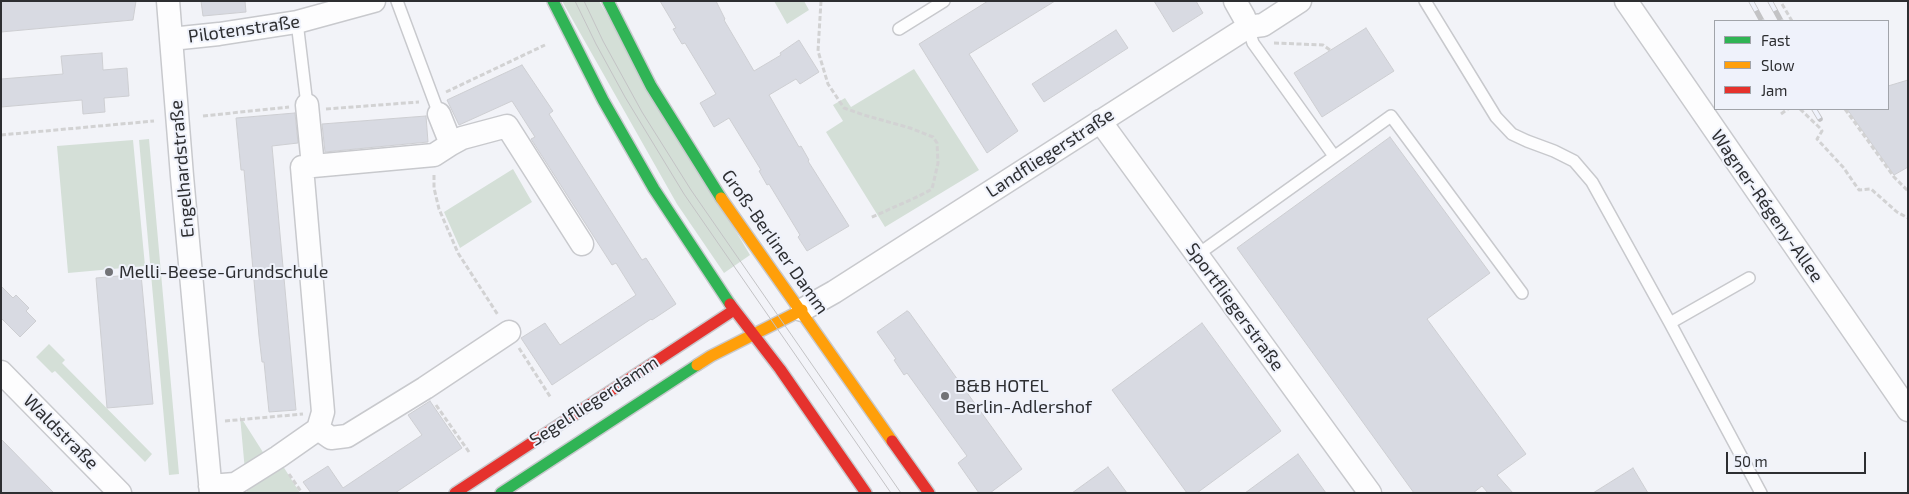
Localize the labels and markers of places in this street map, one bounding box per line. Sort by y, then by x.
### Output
place label: Melli-Beese-Grundschule [119,261,328,283]
marker: Melli-Beese-Grundschule [103,266,115,278]
place label: B&B HOTEL Berlin-Adlershof [955,375,1092,418]
marker: B&B HOTEL Berlin-Adlershof [939,390,951,402]

